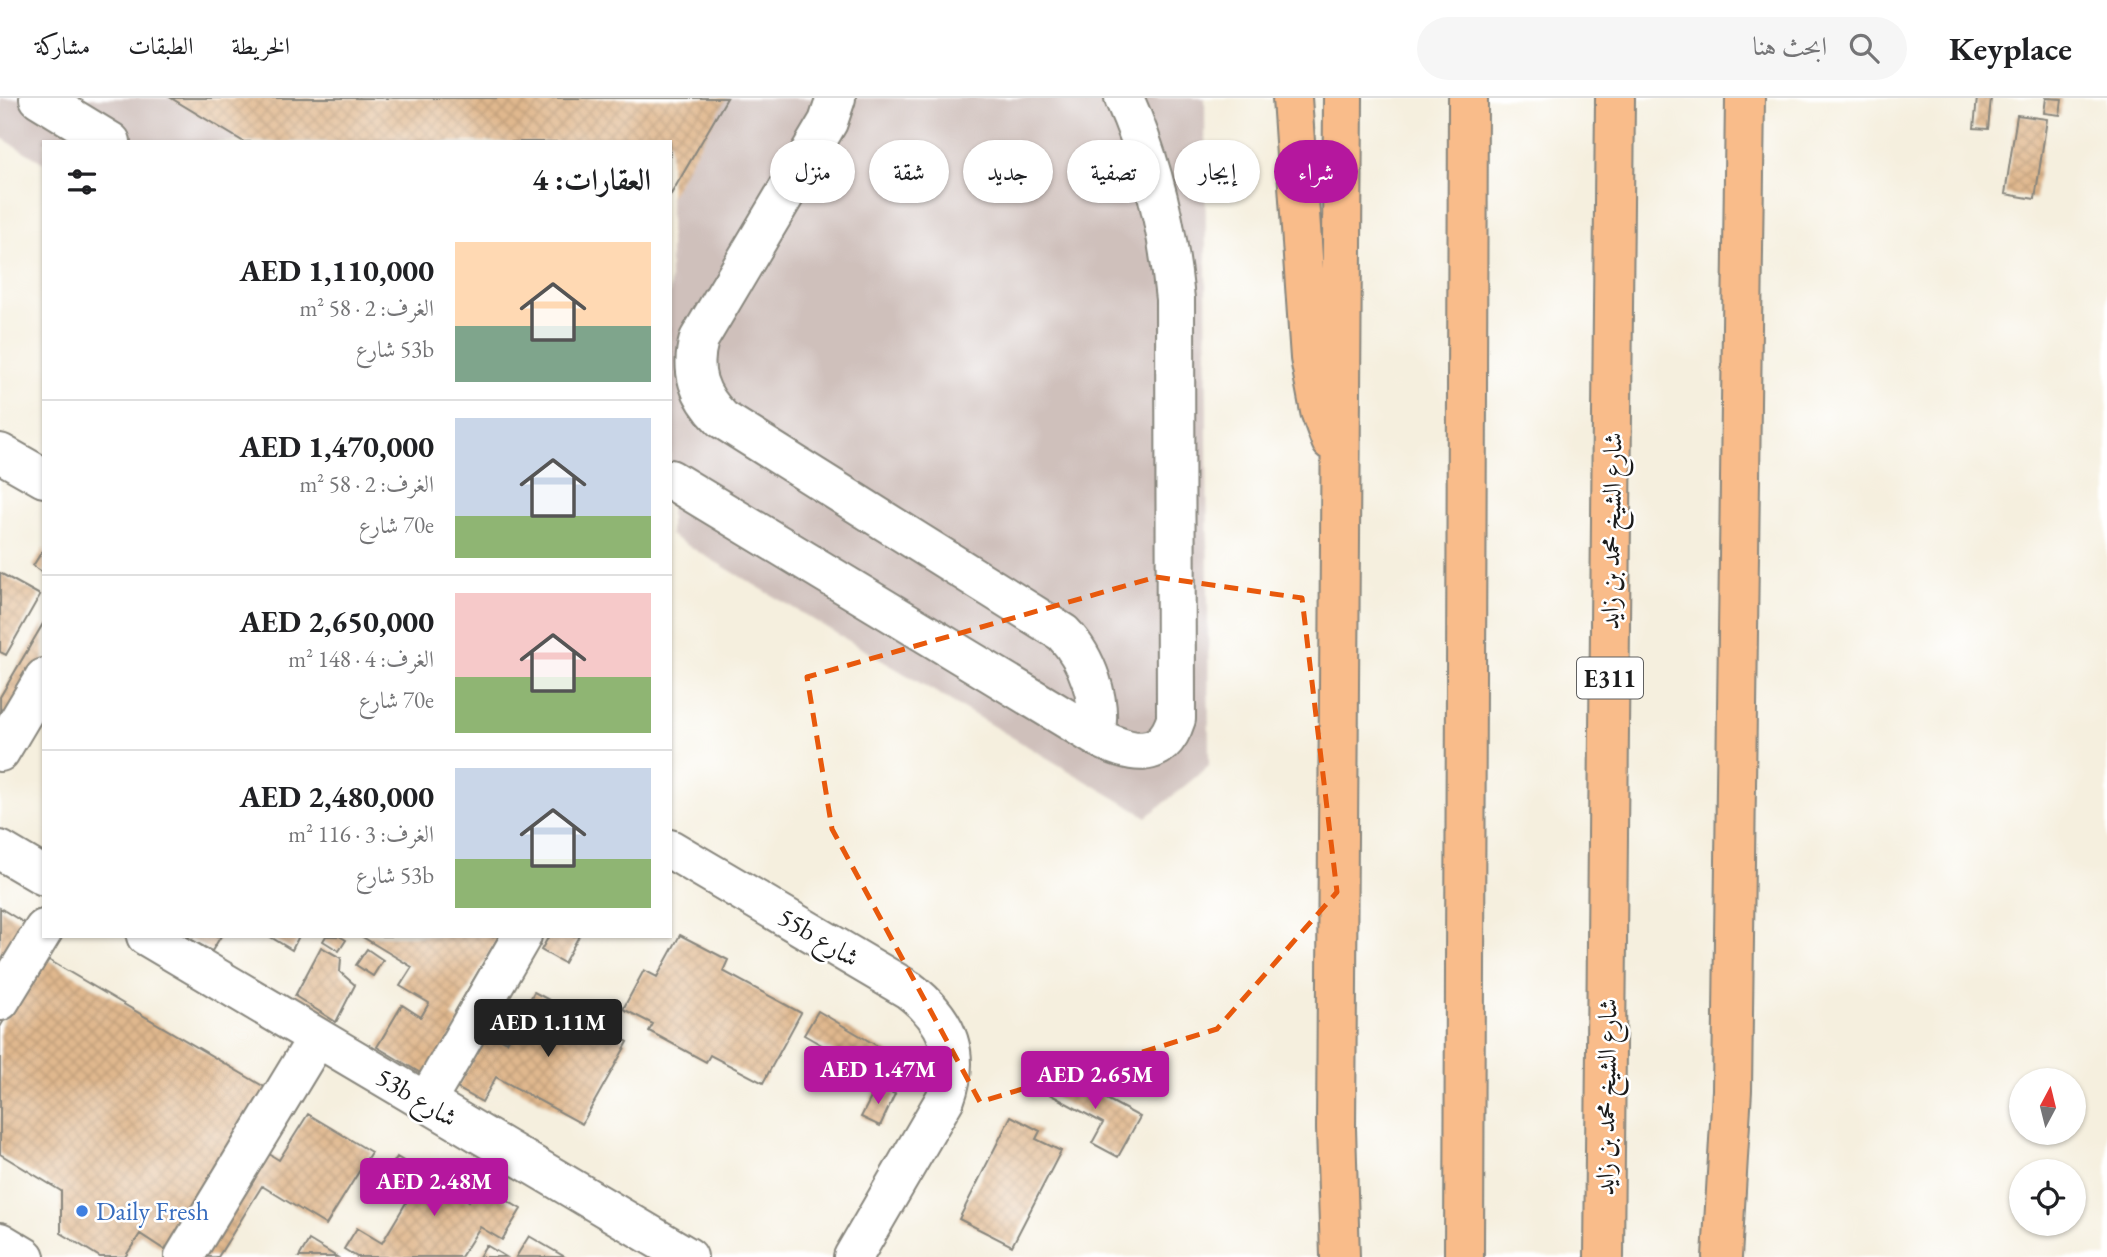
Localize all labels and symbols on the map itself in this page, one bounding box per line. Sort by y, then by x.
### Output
street label: شارع الشيخ محمد بن زايد [1592,432,1637,630]
road number: E311 [1577,658,1643,698]
street label: 55b شارع [770,900,866,979]
street label: شارع الشيخ محمد بن زايد [1587,998,1632,1196]
pin: AED 1.11M [468,1000,628,1059]
pin: AED 1.47M [798,1046,958,1106]
pin: AED 2.65M [1015,1052,1175,1111]
street label: 53b شارع [368,1060,464,1139]
north arrow [2009,1068,2086,1144]
pin: AED 2.48M [354,1158,514,1218]
place label: Daily Fresh [96,1194,209,1228]
marker: Daily Fresh [74,1203,90,1219]

